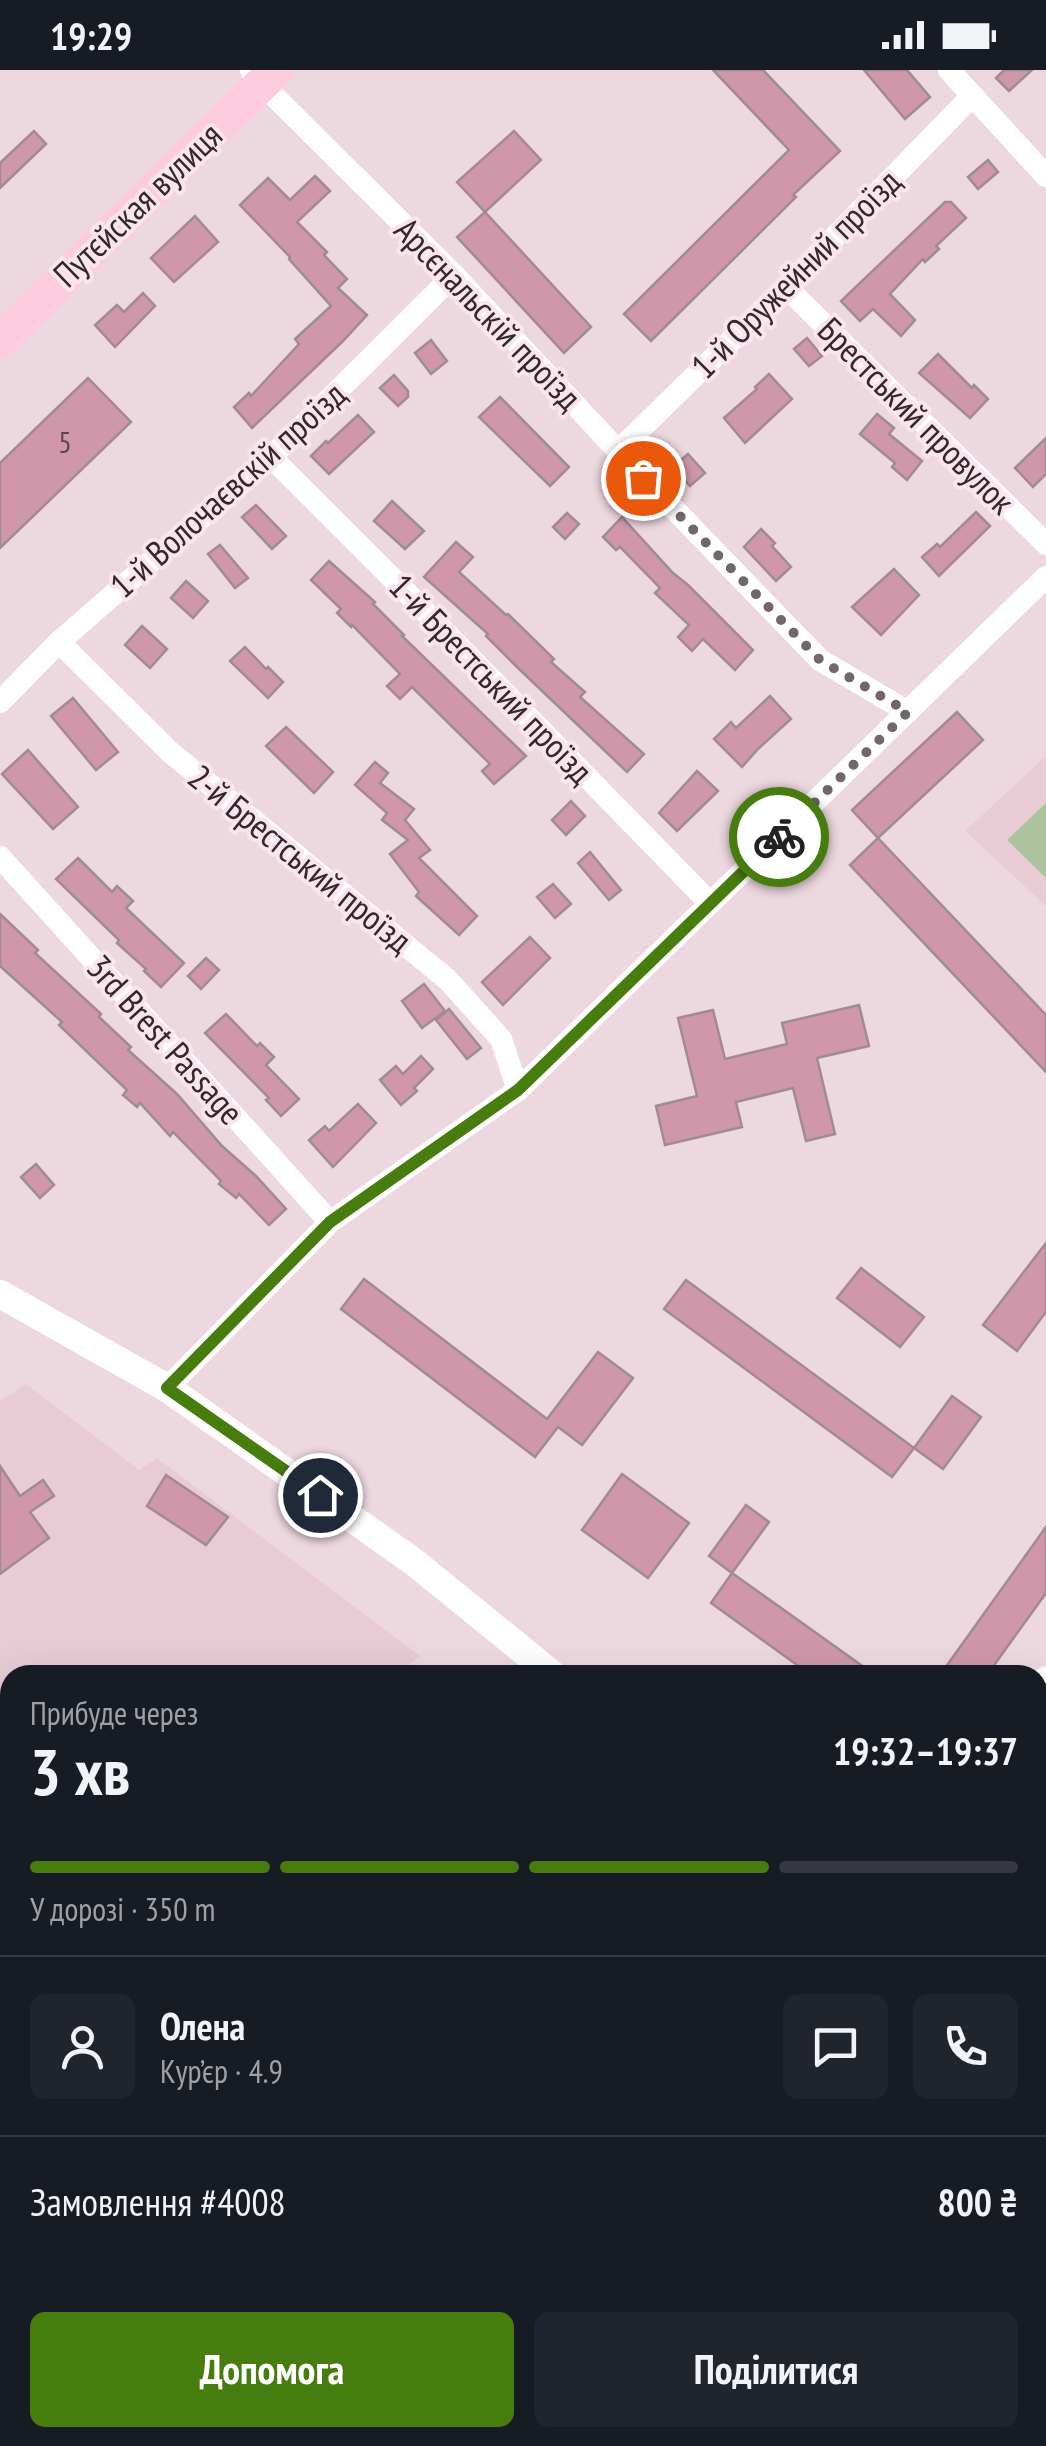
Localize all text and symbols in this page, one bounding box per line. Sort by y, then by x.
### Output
text: 19:29 [50,11,132,60]
street label: Путєйская вулиця [43,112,232,296]
street label: 1-й Оружейний проїзд [680,158,910,388]
street label: Арсєнальскій проїзд [385,207,592,419]
street label: Брестський провулок [808,307,1025,524]
street label: 1-й Волочаєвскій проїзд [100,371,355,608]
house number: 5 [58,422,72,461]
pin [601,436,686,521]
icon: bag [616,451,671,506]
street label: 1-й Брестський проїзд [380,563,604,793]
street label: 2-й Брестський проїзд [179,754,422,963]
courier [729,787,829,887]
icon: bike [752,810,807,865]
street label: 3rd Brest Passage [77,945,254,1134]
pin [278,1453,363,1538]
icon: home [293,1468,348,1523]
text: Прибуде через [30,1692,198,1734]
text: 19:32–19:37 [833,1726,1018,1775]
text: 3 хв [30,1729,130,1813]
text: У дорозі · 350 m [30,1888,215,1930]
button: person [30,1994,135,2099]
button: chat [783,1994,888,2099]
button: phone [913,1994,1018,2099]
text: Олена [160,2001,245,2050]
text: Кур’єр · 4.9 [160,2050,283,2092]
text: Замовлення #4008 [30,2177,286,2226]
text: 800 ₴ [938,2177,1018,2226]
button: Допомога [30,2312,514,2427]
button: Поділитися [534,2312,1018,2427]

